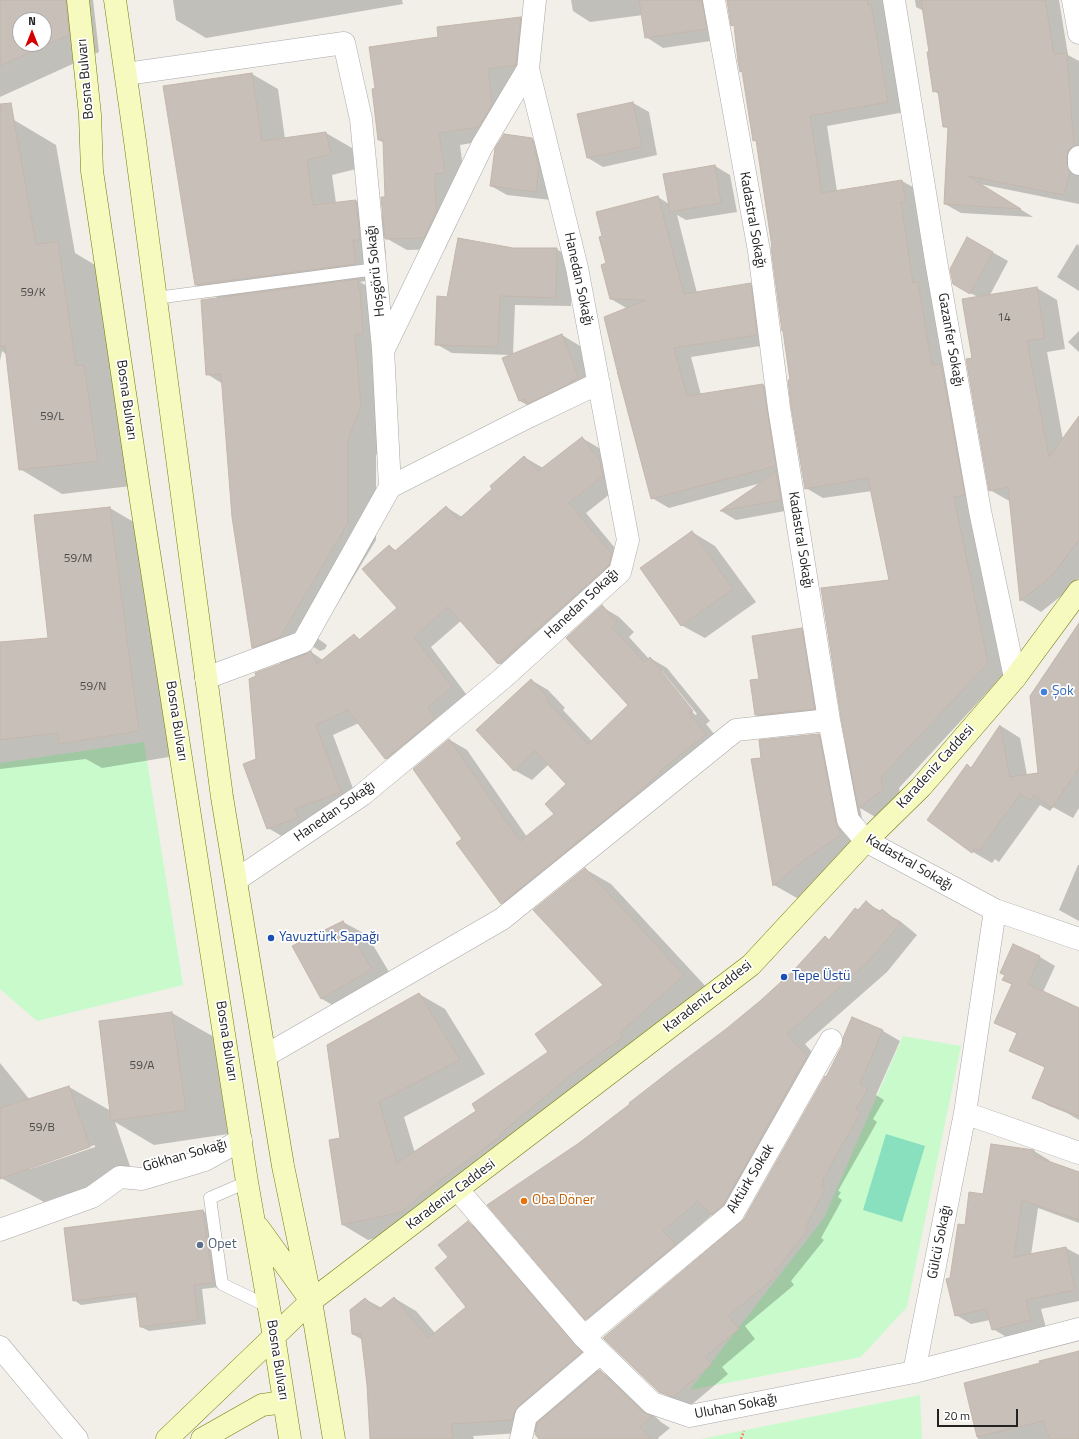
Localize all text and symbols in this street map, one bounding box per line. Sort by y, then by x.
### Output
north arrow [12,12,52,52]
text: N [28,13,36,29]
street label: Bosna Bulvarı [74,38,98,120]
street label: Kadastral Sokağı [735,170,769,270]
street label: Hoşgörü Sokağı [363,224,389,318]
street label: Hanedan Sokağı [560,231,596,327]
house number: 59/K [20,286,46,300]
street label: Gazanfer Sokağı [933,292,967,388]
house number: 14 [997,311,1011,325]
street label: Bosna Bulvarı [112,359,140,441]
house number: 59/L [40,410,64,424]
street label: Kadastral Sokağı [784,490,816,590]
house number: 59/M [64,552,92,566]
street label: Hanedan Sokağı [542,565,622,643]
house number: 59/N [80,680,106,694]
street label: Bosna Bulvarı [161,680,191,762]
place label: Şok [1052,684,1074,700]
marker: Şok [1039,687,1049,697]
street label: Karadeniz Caddesi [894,721,978,813]
street label: Hanedan Sokağı [291,778,379,846]
street label: Kadastral Sokağı [862,831,956,895]
place label: Yavuztürk Sapağı [279,930,379,946]
marker: Yavuztürk Sapağı [266,933,276,943]
street label: Karadeniz Caddesi [660,957,756,1037]
place label: Tepe Üstü [792,969,850,985]
marker: Tepe Üstü [779,972,789,982]
street label: Bosna Bulvarı [211,1000,241,1082]
house number: 59/A [129,1059,155,1073]
house number: 59/B [29,1121,55,1135]
street label: Gökhan Sokağı [141,1136,229,1176]
street label: Aktürk Sokak [724,1142,778,1216]
street label: Karadeniz Caddesi [403,1156,499,1234]
place label: Oba Döner [532,1193,595,1209]
marker: Oba Döner [519,1196,529,1206]
street label: Gülcü Sokağı [925,1204,955,1280]
place label: Opet [208,1237,237,1253]
marker: Opet [195,1240,205,1250]
street label: Bosna Bulvarı [262,1319,292,1401]
street label: Uluhan Sokağı [693,1391,779,1423]
scale bar [939,1401,1020,1427]
text: 20 m [944,1406,970,1425]

